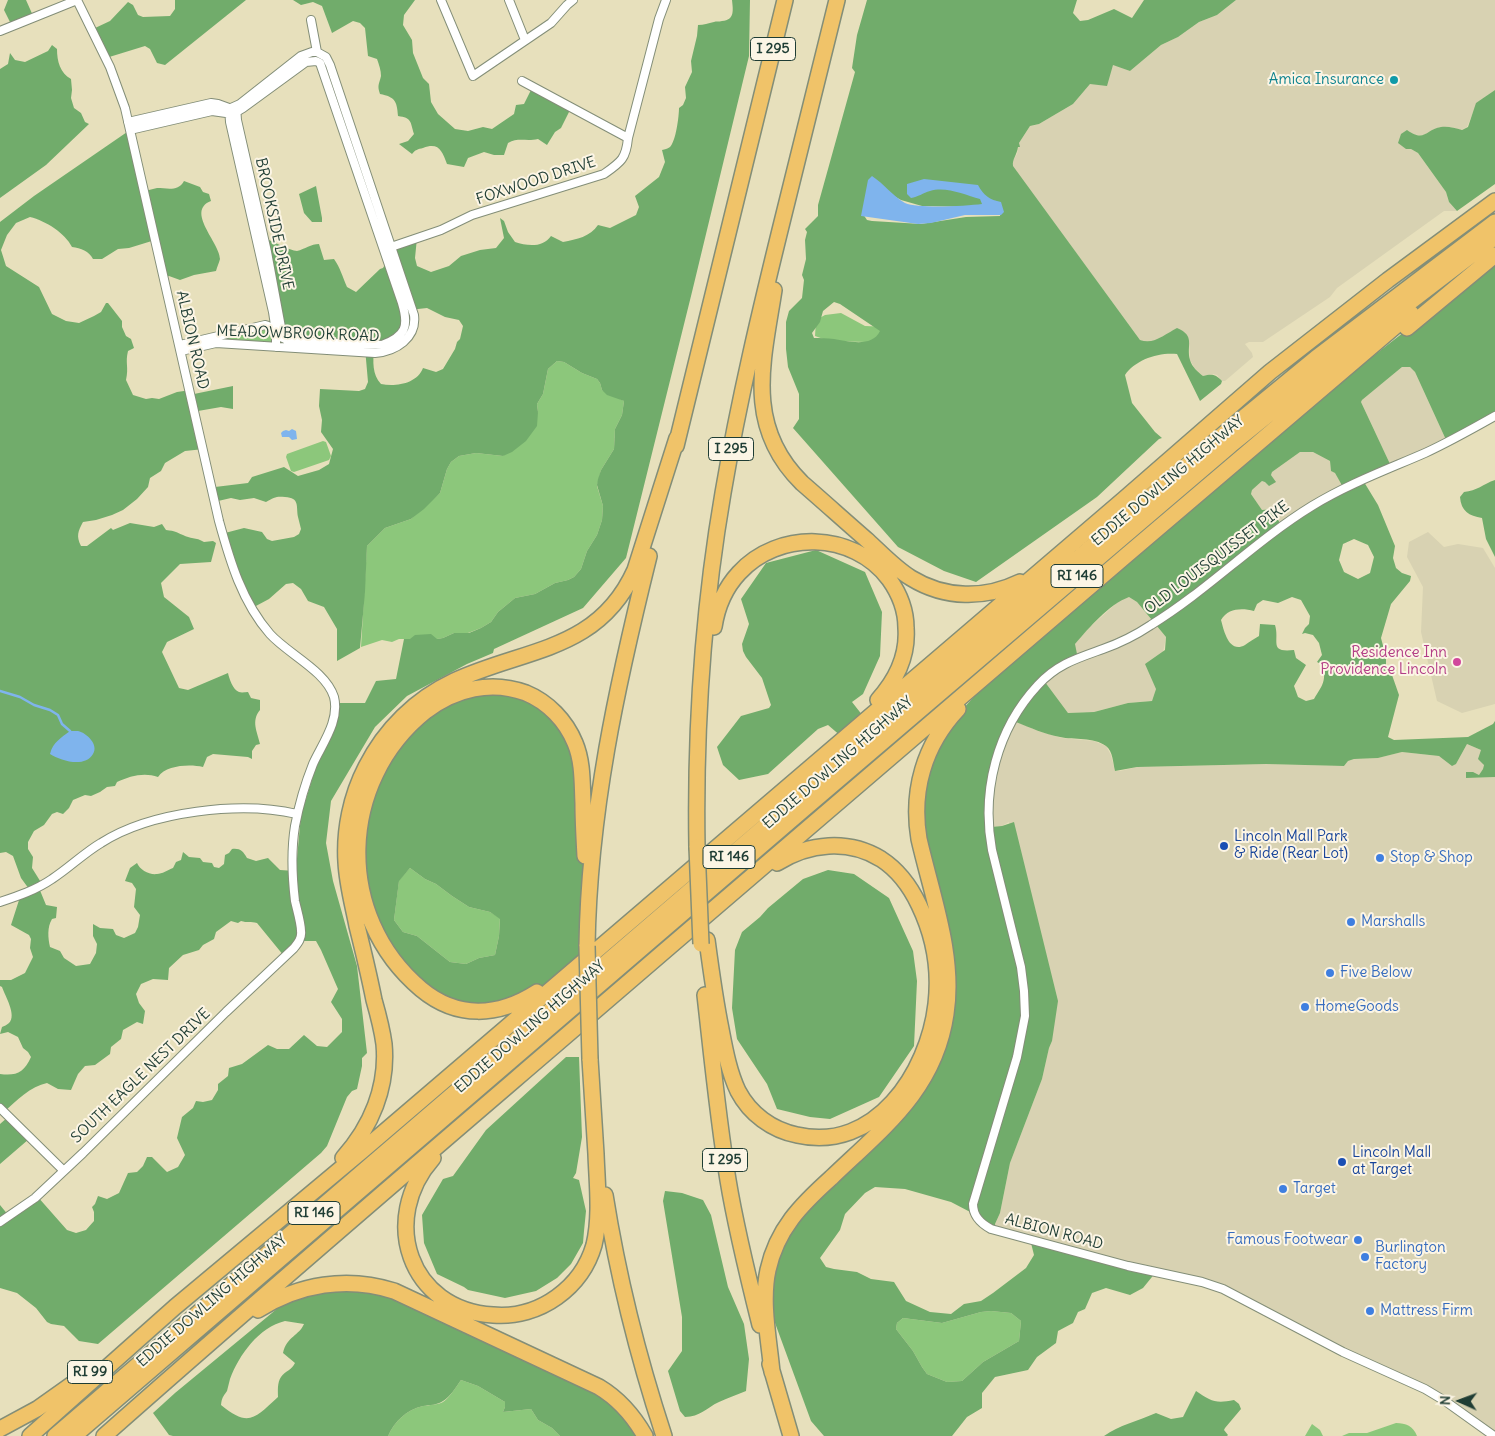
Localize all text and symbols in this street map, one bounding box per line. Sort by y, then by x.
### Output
road number: I 295 [750,38,796,61]
place label: Amica Insurance [1269,71,1384,89]
marker: Amica Insurance [1388,74,1400,86]
street label: FOXWOOD DRIVE [474,153,598,209]
street label: BROOKSIDE DRIVE [251,156,297,292]
street label: ALBION ROAD [172,289,212,391]
street label: MEADOWBROOK ROAD [216,322,380,346]
street label: EDDIE DOWLING HIGHWAY [1088,412,1248,550]
road number: I 295 [708,438,754,460]
street label: OLD LOUISQUISSET PIKE [1141,498,1293,618]
road number: RI 146 [1051,564,1103,588]
place label: Residence Inn Providence Lincoln [1320,644,1447,679]
marker: Residence Inn Providence Lincoln [1451,656,1463,668]
street label: EDDIE DOWLING HIGHWAY [759,693,917,833]
place label: Lincoln Mall Park & Ride (Rear Lot) [1234,828,1348,863]
marker: Lincoln Mall Park & Ride (Rear Lot) [1218,840,1230,852]
road number: RI 146 [703,846,755,869]
place label: Stop & Shop [1390,849,1473,867]
marker: Stop & Shop [1374,852,1386,864]
place label: Marshalls [1361,913,1425,931]
marker: Marshalls [1345,916,1357,928]
street label: EDDIE DOWLING HIGHWAY [451,957,609,1097]
place label: Five Below [1340,964,1412,982]
marker: Five Below [1324,967,1336,979]
place label: HomeGoods [1315,998,1399,1016]
marker: HomeGoods [1299,1001,1311,1013]
street label: SOUTH EAGLE NEST DRIVE [68,1005,214,1147]
place label: Lincoln Mall at Target [1352,1144,1431,1179]
road number: I 295 [702,1148,748,1172]
marker: Lincoln Mall at Target [1336,1156,1348,1168]
place label: Target [1293,1180,1336,1198]
marker: Target [1277,1183,1289,1195]
road number: RI 146 [288,1202,340,1224]
street label: ALBION ROAD [1003,1210,1105,1254]
street label: EDDIE DOWLING HIGHWAY [133,1231,291,1371]
place label: Famous Footwear [1227,1231,1348,1249]
marker: Famous Footwear [1352,1234,1364,1246]
place label: Burlington Factory [1375,1239,1446,1274]
marker: Burlington Factory [1359,1251,1371,1263]
place label: Mattress Firm [1380,1302,1473,1320]
marker: Mattress Firm [1364,1305,1376,1317]
road number: RI 99 [68,1360,112,1384]
north arrow [1435,1376,1485,1426]
text: N [1436,1395,1454,1406]

